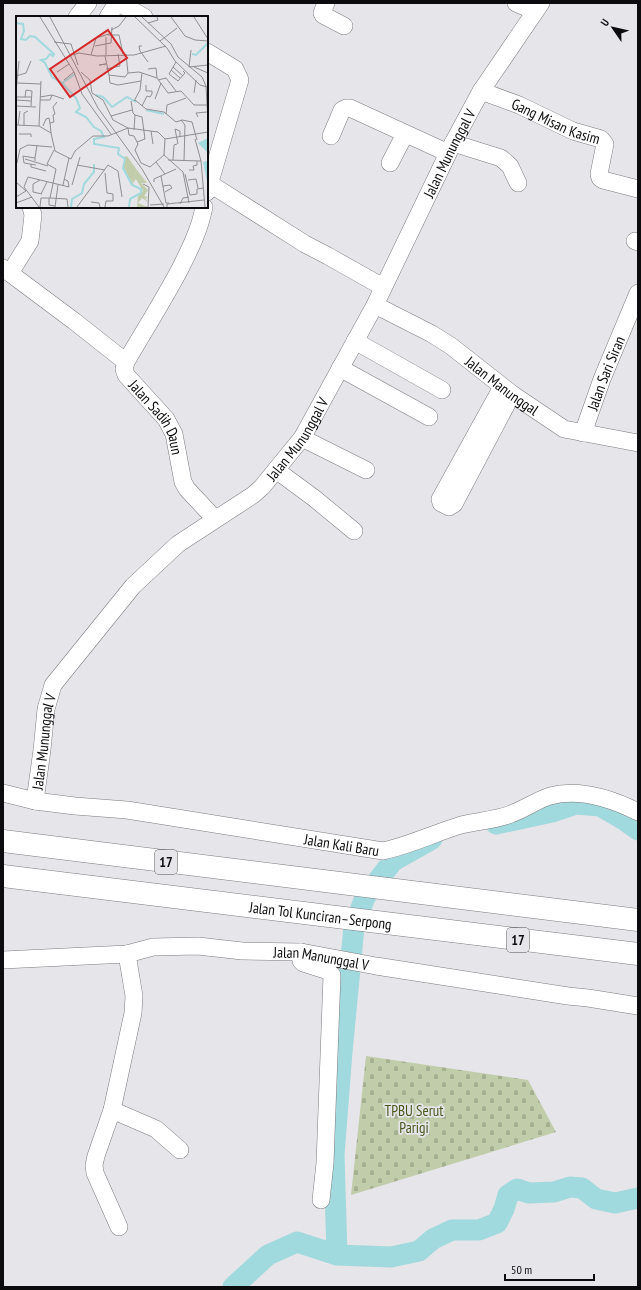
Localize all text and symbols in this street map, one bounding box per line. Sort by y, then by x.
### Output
north arrow [593,8,633,48]
inset map [16,16,208,208]
text: U [597,16,612,29]
street label: Gang Misan Kasim [509,94,602,148]
street label: Jalan Mununggal V [418,105,479,202]
street label: Jalan Sari Siran [582,333,629,414]
street label: Jalan Manunggal [461,351,543,419]
street label: Jalan Sadih Daun [124,375,187,456]
street label: Jalan Mununggal V [261,394,332,485]
street label: Jalan Mununggal V [27,691,60,792]
street label: Jalan Kali Baru [302,829,381,860]
road number: 17 [155,850,177,874]
street label: Jalan Tol Kunciran–Serpong [247,897,393,933]
road number: 17 [507,928,529,952]
street label: Jalan Manunggal V [272,942,370,974]
park label: TPBU Serut Parigi [385,1101,443,1137]
scale bar [505,1256,594,1282]
text: 50 m [511,1262,532,1277]

